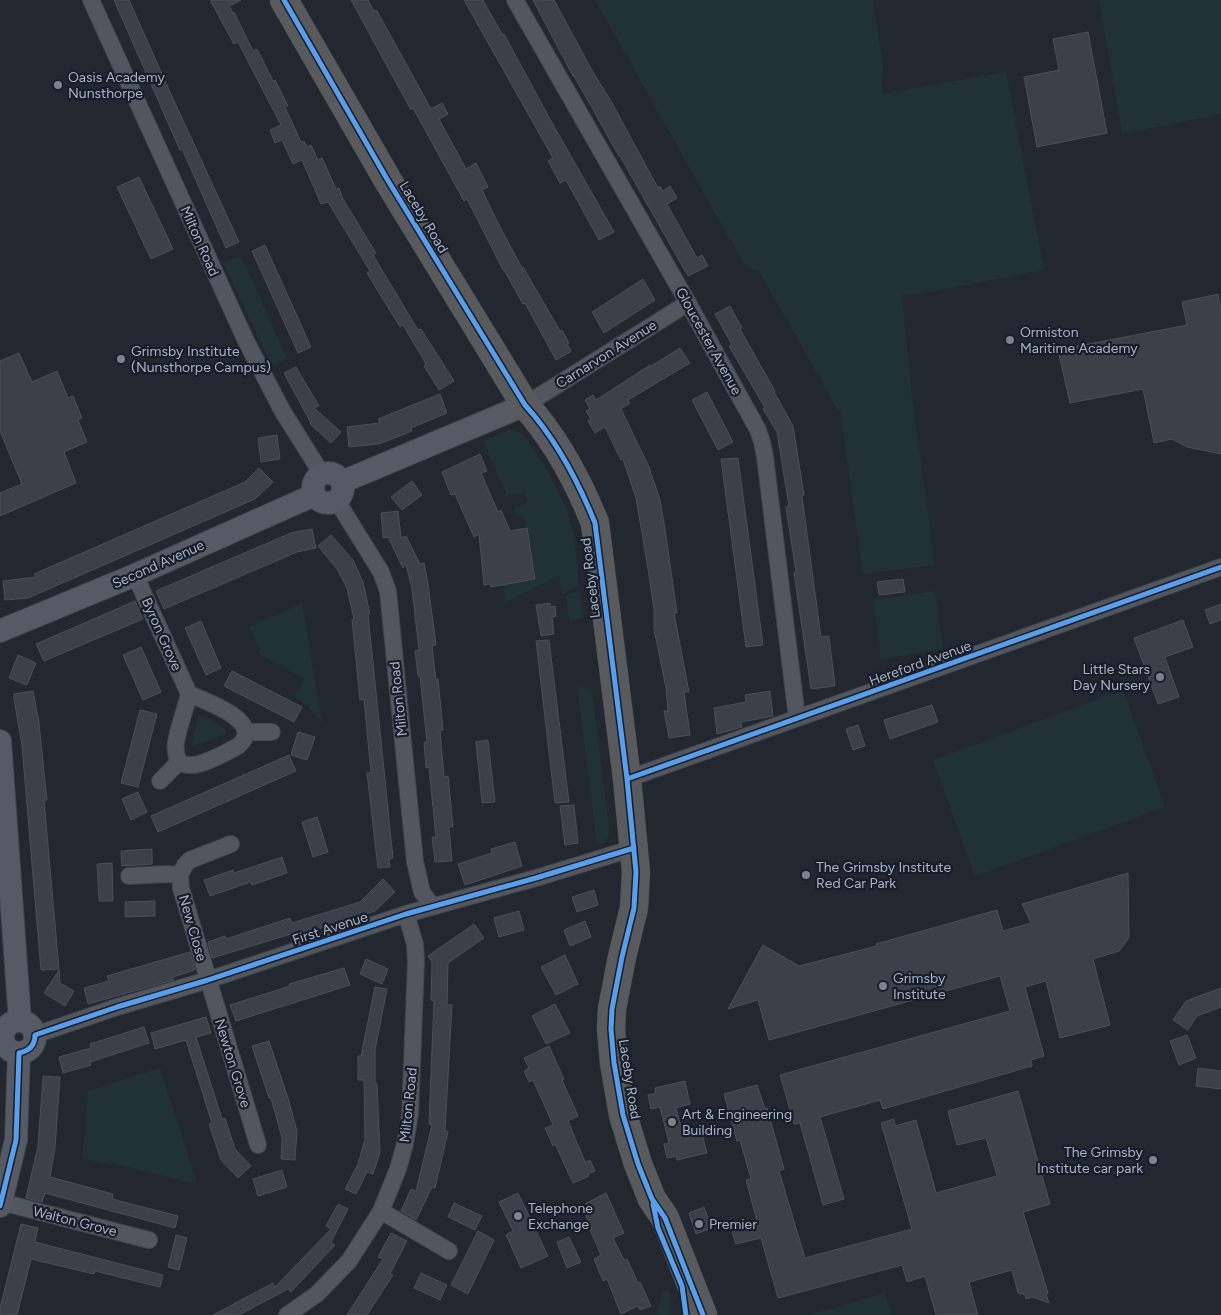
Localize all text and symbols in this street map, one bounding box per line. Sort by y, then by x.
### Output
place label: Oasis Academy Nunsthorpe [68,69,166,102]
marker: Oasis Academy Nunsthorpe [52,79,64,91]
street label: Laceby Road [395,178,452,256]
street label: Milton Road [177,203,223,279]
street label: Gloucester Avenue [672,285,745,398]
street label: Carnarvon Avenue [553,316,660,392]
place label: Ormiston Maritime Academy [1020,324,1138,357]
marker: Ormiston Maritime Academy [1004,334,1016,346]
place label: Grimsby Institute (Nunsthorpe Campus) [131,343,271,376]
marker: Grimsby Institute (Nunsthorpe Campus) [115,353,127,365]
street label: Second Avenue [110,536,207,592]
street label: Laceby Road [577,537,604,619]
street label: Byron Grove [138,595,185,674]
street label: Hereford Avenue [867,637,974,690]
street label: Milton Road [386,661,411,737]
place label: Little Stars Day Nursery [1073,661,1151,694]
marker: Little Stars Day Nursery [1154,671,1166,683]
place label: The Grimsby Institute Red Car Park [816,859,952,892]
marker: The Grimsby Institute Red Car Park [800,869,812,881]
street label: New Close [175,893,210,964]
street label: First Avenue [290,908,370,949]
place label: Grimsby Institute [893,970,946,1003]
marker: Grimsby Institute [877,980,889,992]
street label: Newton Grove [211,1017,254,1110]
street label: Laceby Road [615,1038,644,1120]
street label: Milton Road [396,1067,421,1143]
place label: Art & Engineering Building [682,1106,792,1139]
marker: Art & Engineering Building [666,1116,678,1128]
place label: The Grimsby Institute car park [1037,1144,1144,1177]
marker: The Grimsby Institute car park [1147,1154,1159,1166]
place label: Telephone Exchange [528,1200,593,1233]
street label: Walton Grove [31,1203,119,1240]
marker: Telephone Exchange [512,1210,524,1222]
place label: Premier [709,1216,757,1233]
marker: Premier [693,1218,705,1230]

